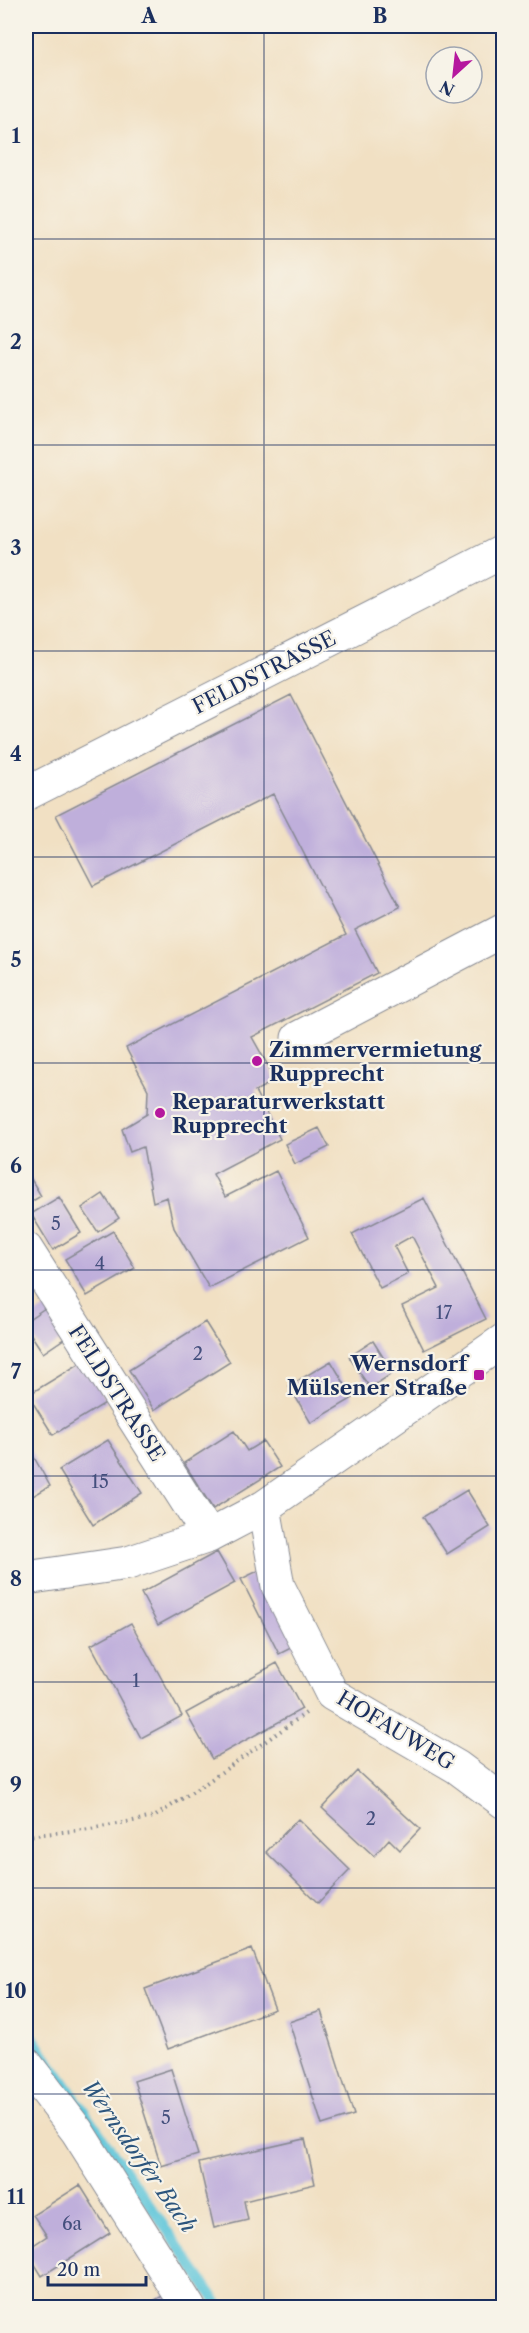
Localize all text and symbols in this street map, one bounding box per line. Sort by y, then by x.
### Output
text: A [140,4,157,28]
text: B [373,4,388,28]
north arrow [424,45,484,105]
text: N [436,76,458,100]
text: 1 [12,124,21,148]
text: 2 [10,330,22,354]
text: 3 [10,536,22,560]
street label: FELDSTRASSE [188,625,340,719]
text: 4 [10,742,22,766]
text: 5 [10,948,22,972]
place label: Zimmervermietung Rupprecht [269,1037,482,1086]
marker: Zimmervermietung Rupprecht [250,1054,264,1068]
place label: Reparaturwerkstatt Rupprecht [172,1089,385,1138]
marker: Reparaturwerkstatt Rupprecht [153,1106,167,1120]
text: 6 [10,1154,22,1178]
house number: 5 [51,1213,61,1235]
house number: 4 [95,1253,105,1275]
house number: 17 [436,1302,452,1324]
street label: FELDSTRASSE [64,1320,170,1466]
house number: 2 [193,1343,203,1365]
place label: Wernsdorf Mülsener Straße [287,1351,470,1400]
text: 7 [11,1360,22,1384]
marker: Wernsdorf Mülsener Straße [472,1368,486,1382]
house number: 15 [91,1471,109,1493]
text: 8 [10,1567,22,1591]
house number: 1 [132,1670,140,1692]
street label: HOFAUWEG [333,1685,459,1775]
text: 9 [10,1773,22,1797]
house number: 2 [366,1808,376,1830]
text: 10 [5,1979,27,2003]
water label: Wernsdorfer Bach [76,2074,202,2238]
house number: 5 [161,2107,171,2129]
text: 11 [7,2185,25,2209]
house number: 6a [62,2213,83,2235]
scale bar [48,2249,146,2287]
text: 20 m [57,2259,101,2281]

